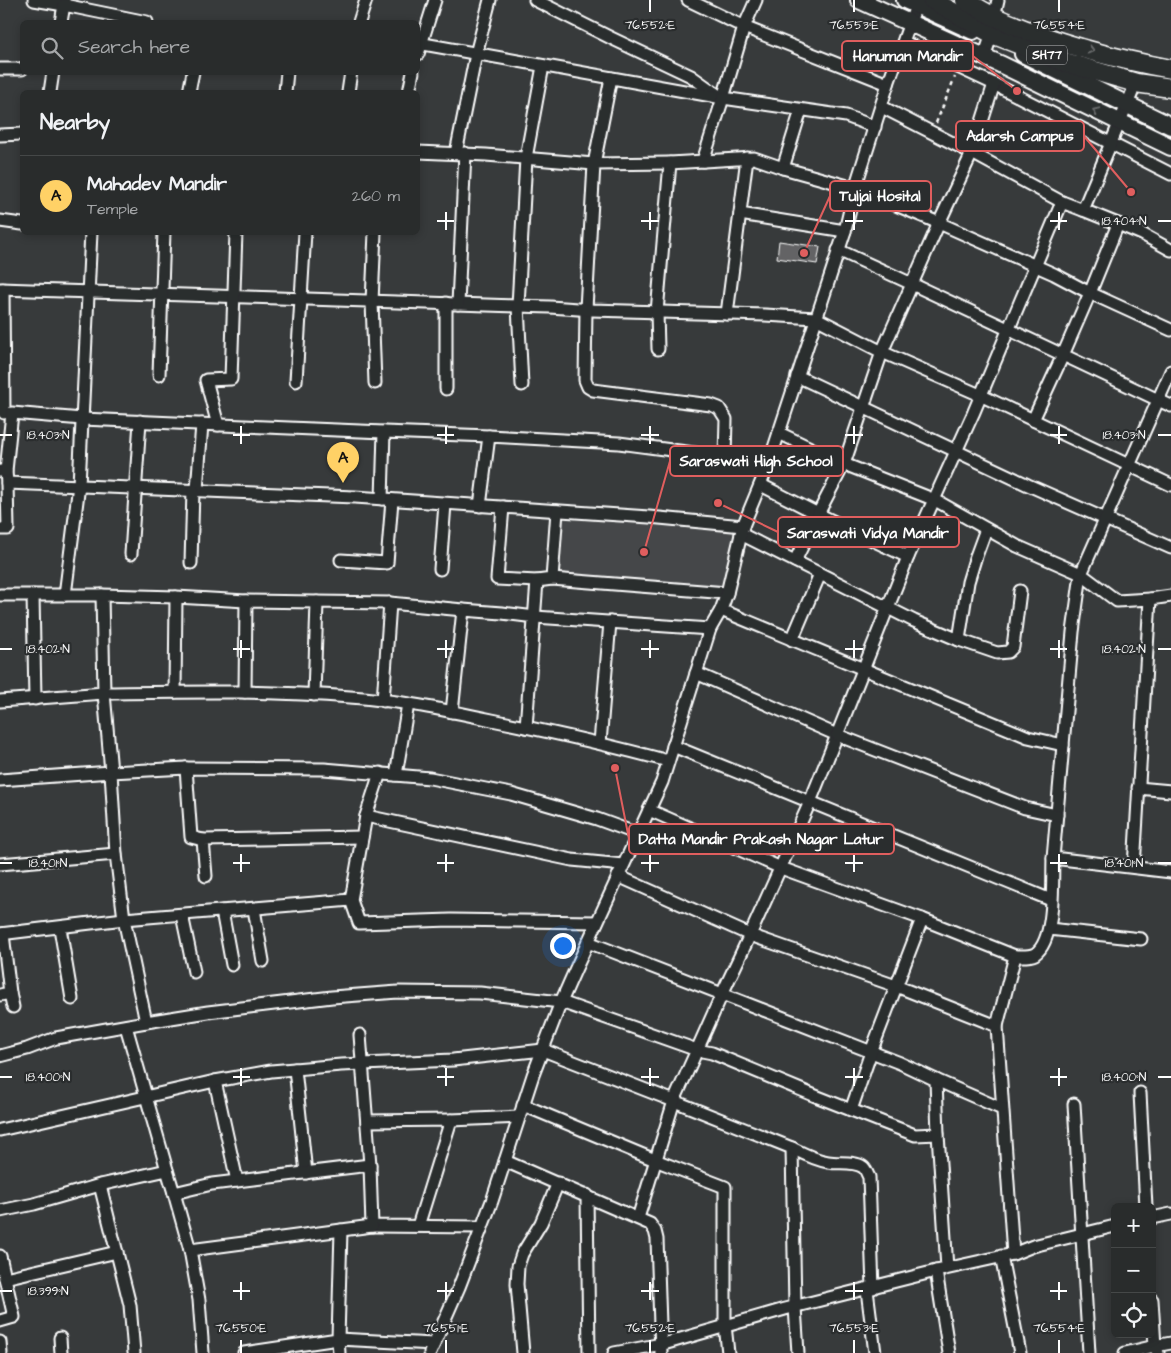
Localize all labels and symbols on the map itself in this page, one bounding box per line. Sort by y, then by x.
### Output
text: 76.552°E [625,17,675,34]
text: 76.553°E [829,17,879,34]
text: 76.554°E [1033,17,1085,34]
callout: Hanuman Mandir [842,41,973,71]
one-way arrow [1087,45,1095,55]
text: Hanuman Mandir [853,46,964,67]
road number: SH77 [1027,46,1067,64]
one-way arrow [1092,107,1101,117]
callout: Adarsh Campus [956,121,1084,151]
text: Adarsh Campus [966,126,1074,147]
callout: Tuljai Hosital [830,181,931,211]
text: Tuljai Hosital [838,186,921,207]
text: 18.404°N [1101,213,1147,230]
text: 18.403°N [26,427,70,444]
text: 18.403°N [1102,427,1146,444]
pin: A [327,442,359,483]
callout: Saraswati High School [670,446,843,476]
text: Saraswati High School [678,451,833,474]
callout: Saraswati Vidya Mandir [778,517,959,547]
text: Saraswati Vidya Mandir [786,523,950,545]
text: 18.402°N [26,641,70,658]
text: 18.402°N [1102,641,1146,658]
callout: Datta Mandir Prakash Nagar Latur [629,824,894,854]
text: Datta Mandir Prakash Nagar Latur [639,829,884,852]
text: 18.401°N [29,855,68,872]
text: 18.401°N [1105,855,1144,872]
your location [550,933,576,959]
text: 18.400°N [26,1069,71,1086]
text: 18.400°N [1102,1069,1147,1086]
text: 18.399°N [28,1283,69,1300]
text: 76.550°E [216,1320,266,1337]
text: 76.551°E [424,1320,468,1337]
text: 76.552°E [625,1320,675,1337]
text: 76.553°E [829,1320,879,1337]
text: 76.554°E [1033,1320,1085,1337]

